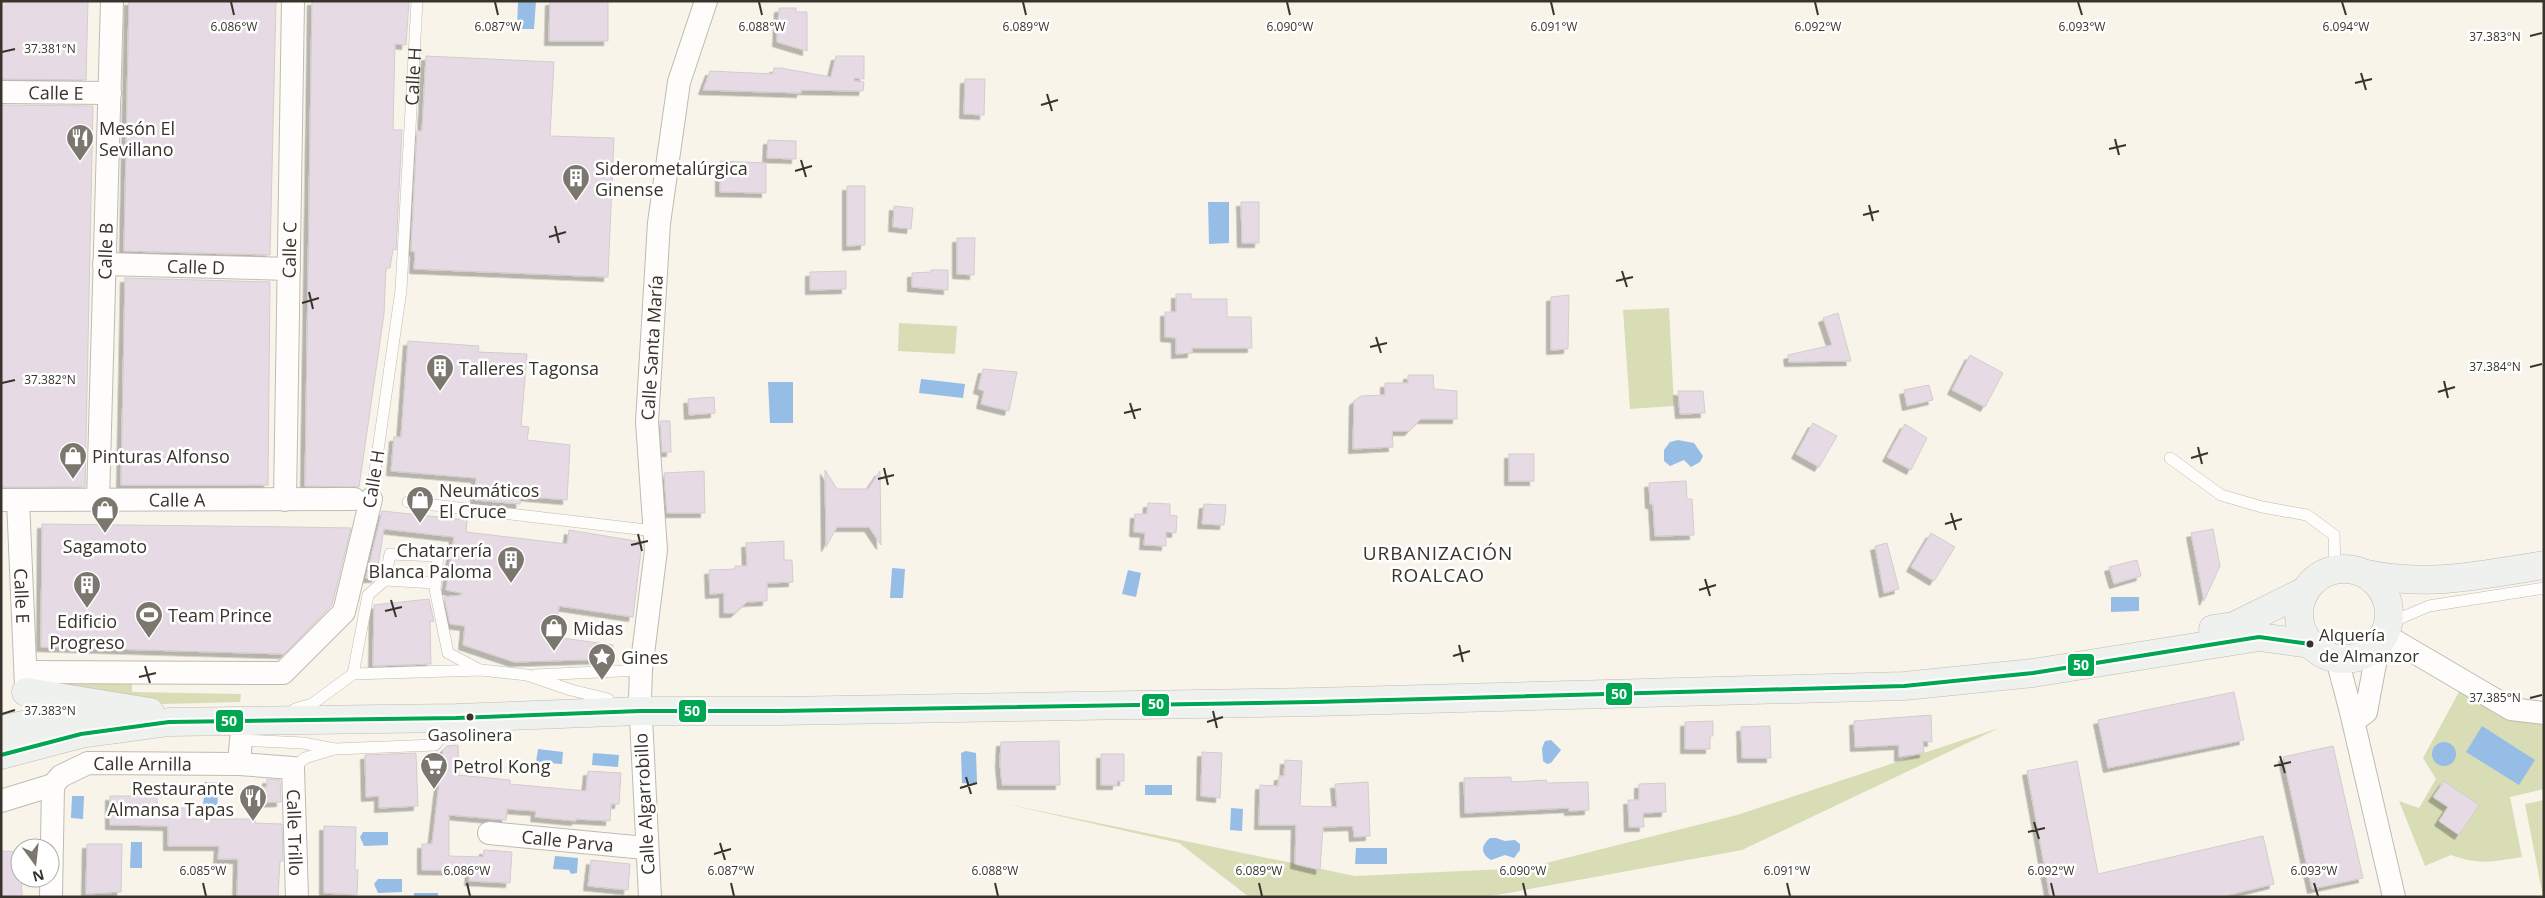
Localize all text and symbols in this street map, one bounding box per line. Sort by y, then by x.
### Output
text: 6.086°W [211,18,257,35]
text: 6.087°W [475,18,521,35]
text: 6.088°W [739,18,785,35]
text: 6.089°W [1003,18,1049,35]
text: 6.090°W [1267,18,1313,35]
text: 6.091°W [1531,18,1577,35]
text: 6.092°W [1795,18,1841,35]
text: 6.093°W [2059,18,2105,35]
text: 6.094°W [2323,18,2369,35]
text: 37.383°N [2469,28,2521,45]
text: 37.381°N [24,40,76,57]
street label: Calle H [399,47,426,106]
street label: Calle E [28,80,84,105]
place label: Mesón El Sevillano [99,116,175,161]
restaurant icon: Mesón El Sevillano [65,123,95,162]
place label: Siderometalúrgica Ginense [595,156,748,201]
building icon: Siderometalúrgica Ginense [561,163,591,202]
street label: Calle B [92,222,118,280]
street label: Calle C [277,222,301,279]
street label: Calle D [166,254,225,279]
street label: Calle Santa María [635,274,668,421]
building icon: Talleres Tagonsa [425,353,455,392]
place label: Talleres Tagonsa [459,356,599,380]
text: 37.384°N [2469,358,2521,375]
text: 37.382°N [24,371,76,388]
shop icon: Pinturas Alfonso [58,441,88,480]
place label: Pinturas Alfonso [92,444,230,468]
street label: Calle H [357,448,389,510]
place label: Neumáticos El Cruce [439,478,539,523]
shop icon: Neumáticos El Cruce [405,485,435,524]
street label: Calle A [149,487,206,512]
shop icon: Sagamoto [90,495,120,534]
place label: Sagamoto [63,534,147,558]
place label: Chatarrería Blanca Paloma [369,538,492,583]
district label: URBANIZACIÓN ROALCAO [1363,540,1513,588]
building icon: Chatarrería Blanca Paloma [496,545,526,584]
street label: Calle E [9,568,35,624]
building icon: Edificio Progreso [72,570,102,609]
sports icon: Team Prince [134,600,164,639]
place label: Team Prince [168,603,272,627]
place label: Edificio Progreso [49,609,125,654]
shop icon: Midas [539,613,569,652]
place label: Midas [573,616,623,640]
place label: Alquería de Almanzor [2319,623,2419,667]
marker: Alquería de Almanzor [2305,639,2315,649]
place icon: Gines [587,642,617,681]
place label: Gines [621,645,668,669]
line badge: 50 [2067,653,2095,677]
text: 50 [2073,655,2089,674]
line badge: 50 [1605,682,1633,706]
text: 50 [1611,684,1627,703]
text: 37.385°N [2469,689,2521,706]
line badge: 50 [1141,693,1170,717]
text: 50 [1148,694,1164,713]
line badge: 50 [678,699,707,723]
text: 50 [684,701,700,720]
text: 37.383°N [24,702,76,719]
line badge: 50 [215,709,244,733]
text: 50 [221,711,237,730]
marker: Gasolinera [465,712,475,722]
place label: Gasolinera [427,723,513,746]
street label: Calle Algarrobillo [628,733,660,875]
street label: Calle Arnilla [93,751,192,776]
supermarket icon: Petrol Kong [419,751,449,790]
place label: Petrol Kong [453,754,551,778]
place label: Restaurante Almansa Tapas [108,776,234,821]
restaurant icon: Restaurante Almansa Tapas [238,783,268,822]
street label: Calle Trillo [282,789,308,876]
street label: Calle Parva [520,824,615,857]
north arrow [10,838,60,888]
text: 6.085°W [180,862,226,879]
text: 6.086°W [444,862,490,879]
text: 6.087°W [708,862,754,879]
text: 6.088°W [972,862,1018,879]
text: 6.089°W [1236,862,1282,879]
text: 6.090°W [1500,862,1546,879]
text: 6.091°W [1764,862,1810,879]
text: 6.092°W [2028,862,2074,879]
text: 6.093°W [2291,862,2337,879]
text: N [31,865,46,887]

